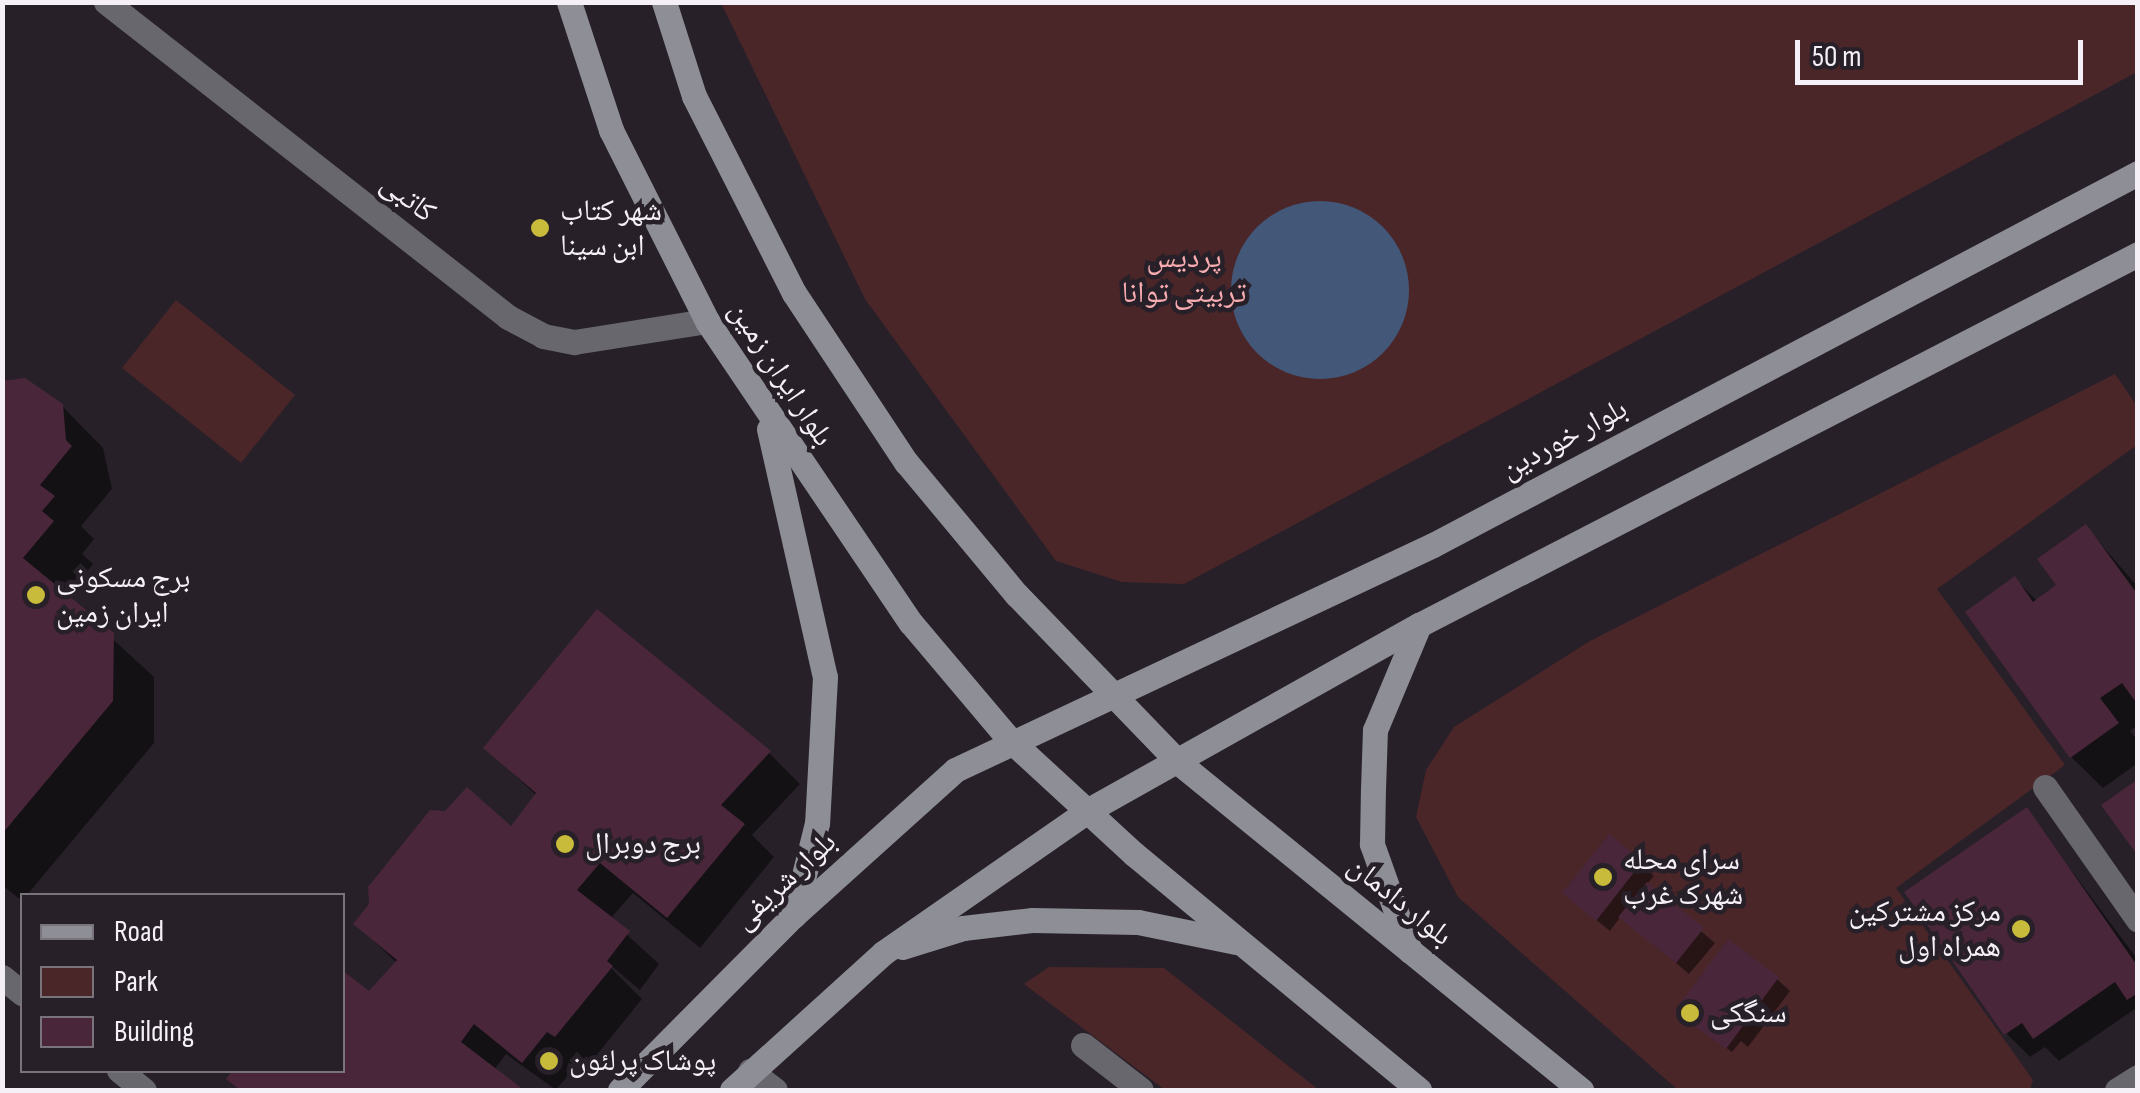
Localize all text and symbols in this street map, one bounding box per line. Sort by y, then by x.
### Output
scale bar [1800,20,2088,82]
text: 50 m [1812,39,1861,75]
street label: کاتبی [373,165,443,231]
place label: شهر کتاب ابن سینا [560,193,662,264]
marker: شهر کتاب ابن سینا [529,217,551,239]
park label: پردیس تربیتی توانا [1122,240,1246,310]
street label: بلوار ایران زمین [721,295,841,453]
street label: بلوار خوردین [1495,391,1633,487]
place label: برج مسکونی ایران زمین [56,560,190,630]
marker: برج مسکونی ایران زمین [25,584,47,606]
street label: بلوار شریفی [726,824,844,938]
place label: برج دوبرال [585,826,701,862]
marker: برج دوبرال [554,833,576,855]
place label: سرای محله شهرک غرب [1623,842,1743,912]
street label: بلوار دادمان [1341,848,1459,954]
marker: سرای محله شهرک غرب [1592,866,1614,888]
legend [20,893,345,1073]
place label: مرکز مشترکین همراه اول [1849,894,2001,964]
text: Road [114,914,164,950]
marker: مرکز مشترکین همراه اول [2010,918,2032,940]
text: Park [114,964,158,1000]
place label: سنگکی [1710,995,1787,1031]
marker: سنگکی [1679,1002,1701,1024]
text: Building [114,1014,194,1050]
place label: پوشاک پرلئون [569,1043,716,1079]
marker: پوشاک پرلئون [538,1050,560,1072]

